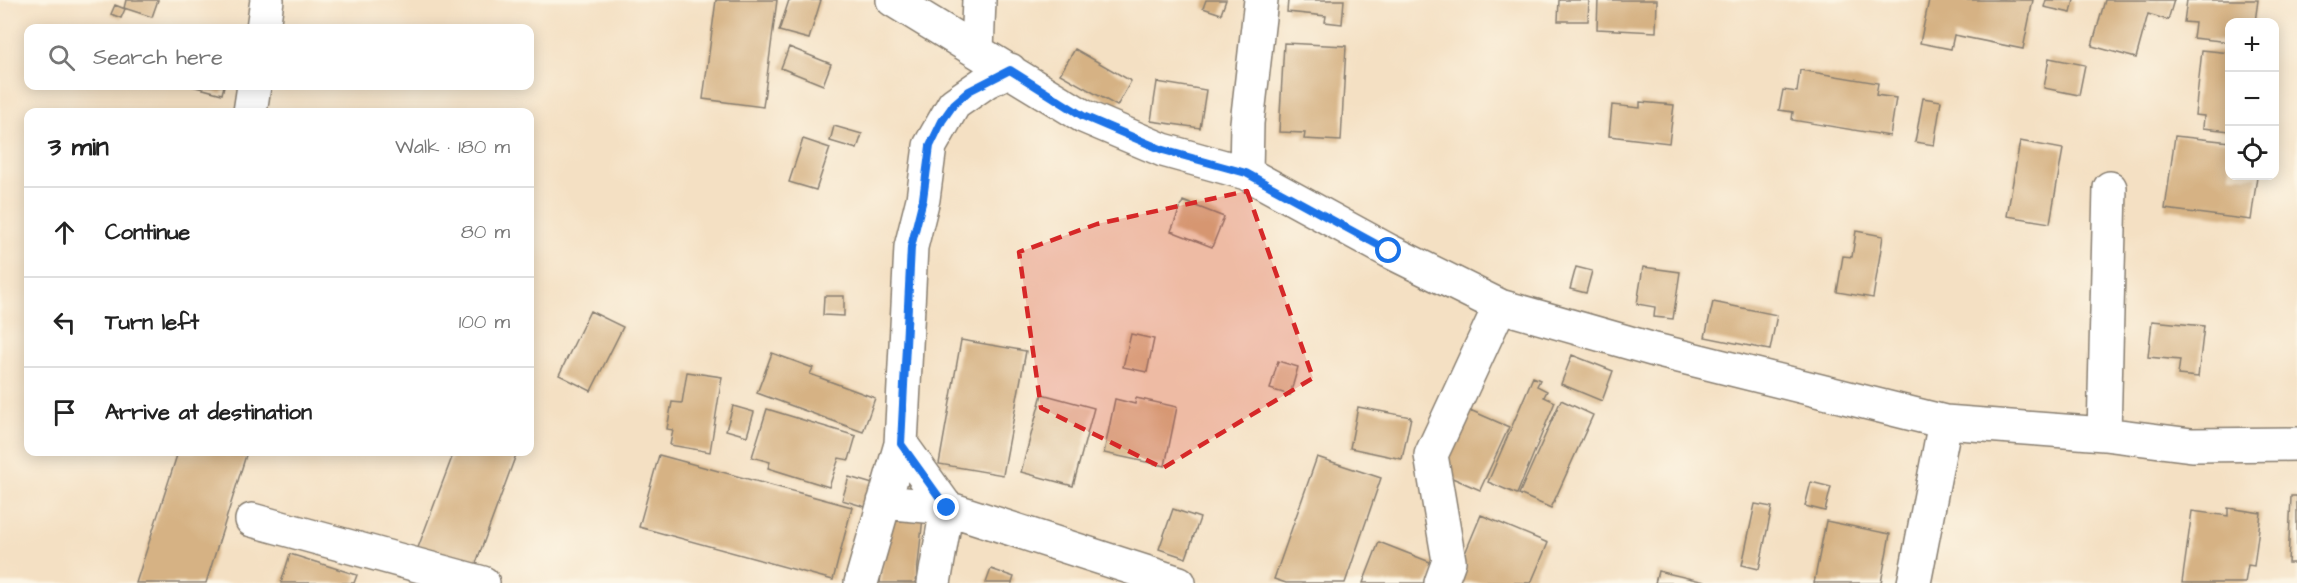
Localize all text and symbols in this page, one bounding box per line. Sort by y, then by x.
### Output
map controls [2225,18,2279,180]
button: + [2225,18,2279,72]
search box [24,24,534,90]
icon: search [45,41,78,74]
text: Search here [93,42,223,73]
button: − [2225,72,2279,126]
button: locate [2225,126,2279,180]
text: 3 min [48,129,109,165]
text: Walk · 180 m [395,133,510,161]
icon: ahead [48,216,81,249]
text: Continue [105,217,190,248]
text: 80 m [461,218,510,246]
route start [1375,237,1401,263]
icon: left [48,306,81,339]
text: Turn left [105,307,199,338]
text: 100 m [459,308,510,336]
icon: arrive [48,396,81,429]
text: Arrive at destination [105,397,312,428]
route end [933,494,959,520]

